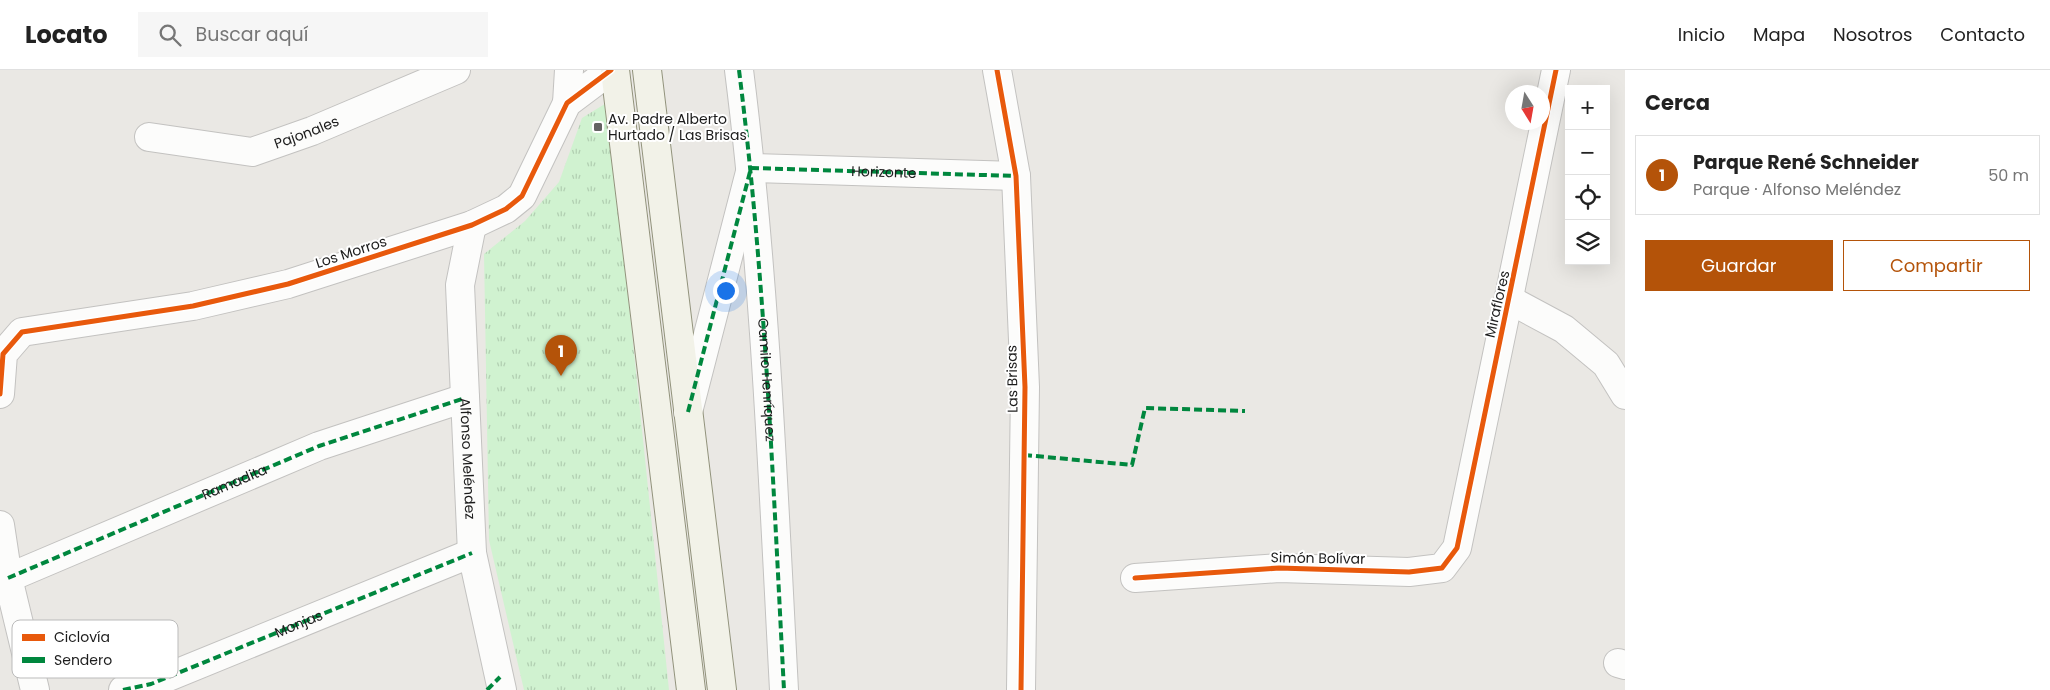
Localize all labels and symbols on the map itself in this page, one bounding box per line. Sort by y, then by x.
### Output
north arrow [1505,85,1550,130]
place label: Av. Padre Alberto Hurtado / Las Brisas [608,109,747,145]
street label: Pajonales [271,111,342,154]
marker: Av. Padre Alberto Hurtado / Las Brisas [592,121,604,133]
street label: Horizonte [851,161,917,183]
street label: Los Morros [313,231,389,273]
street label: Miraflores [1480,268,1514,340]
your location [713,278,739,304]
street label: Camilo Henríquez [753,317,781,442]
pin: 1 [545,335,577,376]
street label: Las Brisas [1001,345,1023,413]
street label: Alfonso Meléndez [455,397,480,520]
street label: Ramadita [199,459,270,505]
street label: Simón Bolívar [1270,547,1366,569]
street label: Monjas [272,605,326,643]
legend [12,620,178,678]
text: Ciclovía [54,627,110,647]
text: Sendero [54,650,112,670]

